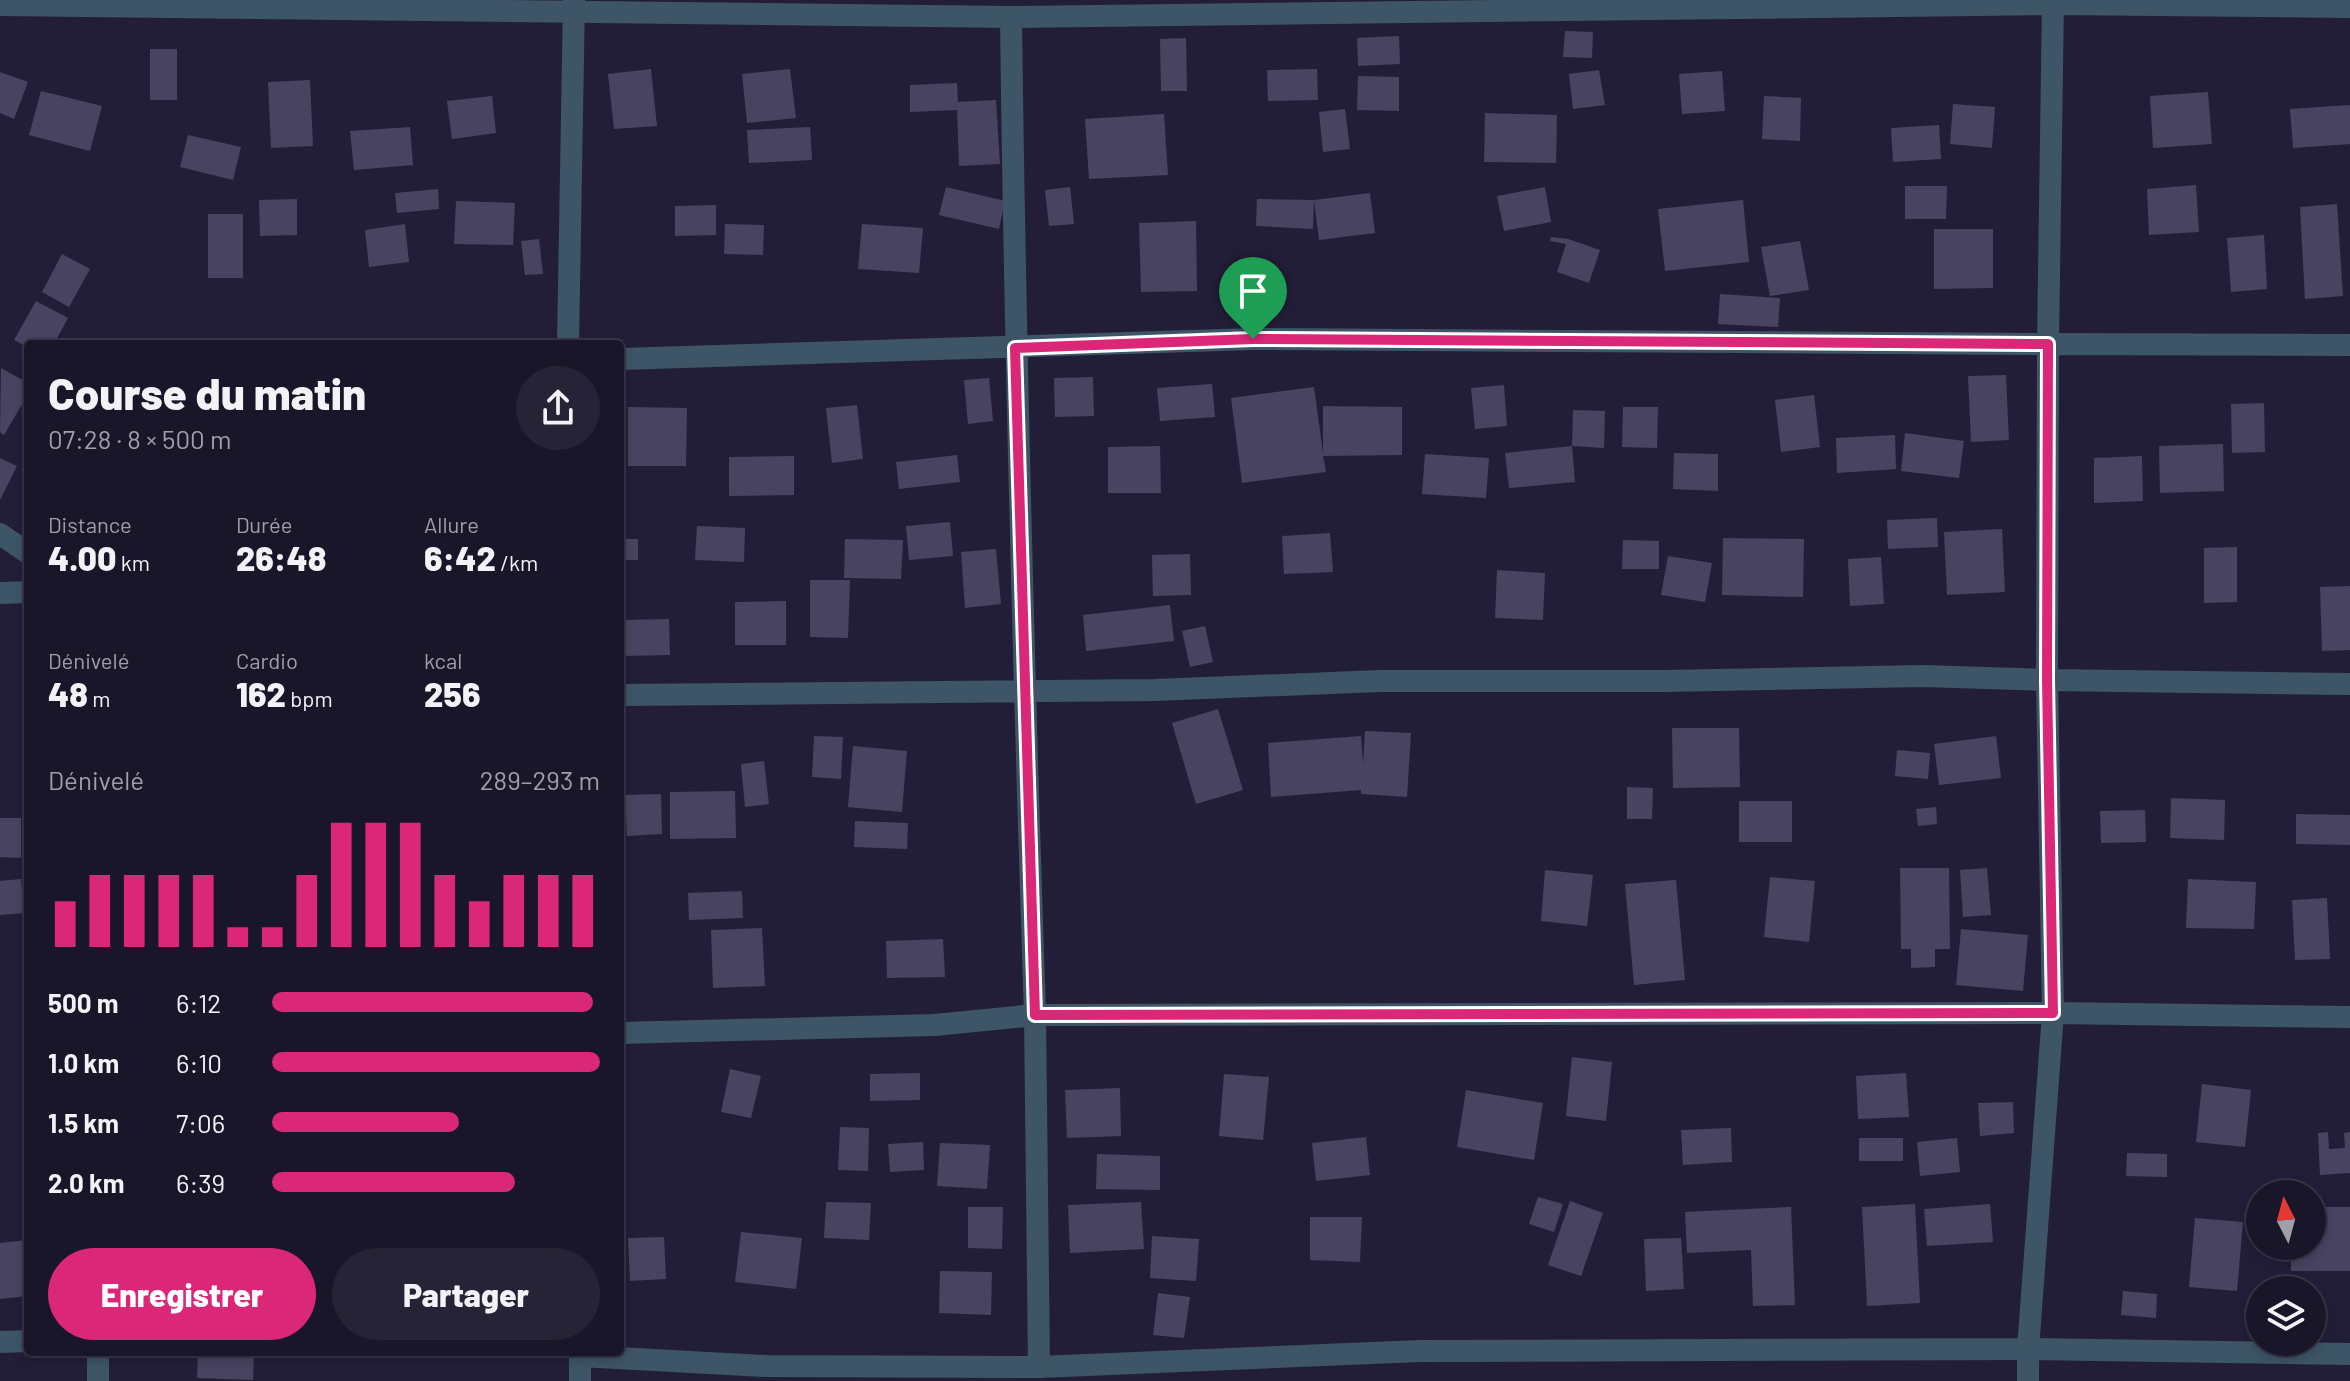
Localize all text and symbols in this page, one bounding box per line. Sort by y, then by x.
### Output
pin [1219,257,1287,339]
icon: arrive [1231,269,1275,313]
text: Course du matin [48,366,366,419]
button: share [516,366,600,450]
text: 07:28 · 8 × 500 m [48,423,232,454]
text: Distance [48,511,132,537]
text: Durée [236,511,292,537]
text: Allure [424,511,479,537]
text: 4.00 [48,537,116,578]
text: 26:48 [236,537,326,578]
text: 6:42 [424,537,496,578]
text: km [116,549,150,575]
text: /km [496,549,538,575]
text: Dénivelé [48,647,129,673]
text: Cardio [236,647,298,673]
text: kcal [424,647,462,673]
text: 48 [48,673,88,714]
text: 162 [236,673,286,714]
text: 256 [424,673,480,714]
text: m [88,685,111,711]
text: bpm [286,685,333,711]
text: Dénivelé [48,764,144,795]
text: 289–293 m [480,764,600,795]
text: 500 m [48,987,119,1018]
text: 6:12 [176,987,221,1018]
text: 1.0 km [48,1047,119,1078]
text: 6:10 [176,1047,222,1078]
text: 1.5 km [48,1107,119,1138]
text: 7:06 [176,1107,225,1138]
text: 2.0 km [48,1167,125,1198]
text: 6:39 [176,1167,225,1198]
north arrow [2246,1180,2326,1260]
map controls [2246,1180,2326,1356]
button: Enregistrer [48,1248,316,1340]
button: Partager [332,1248,600,1340]
button: layers [2246,1276,2326,1356]

